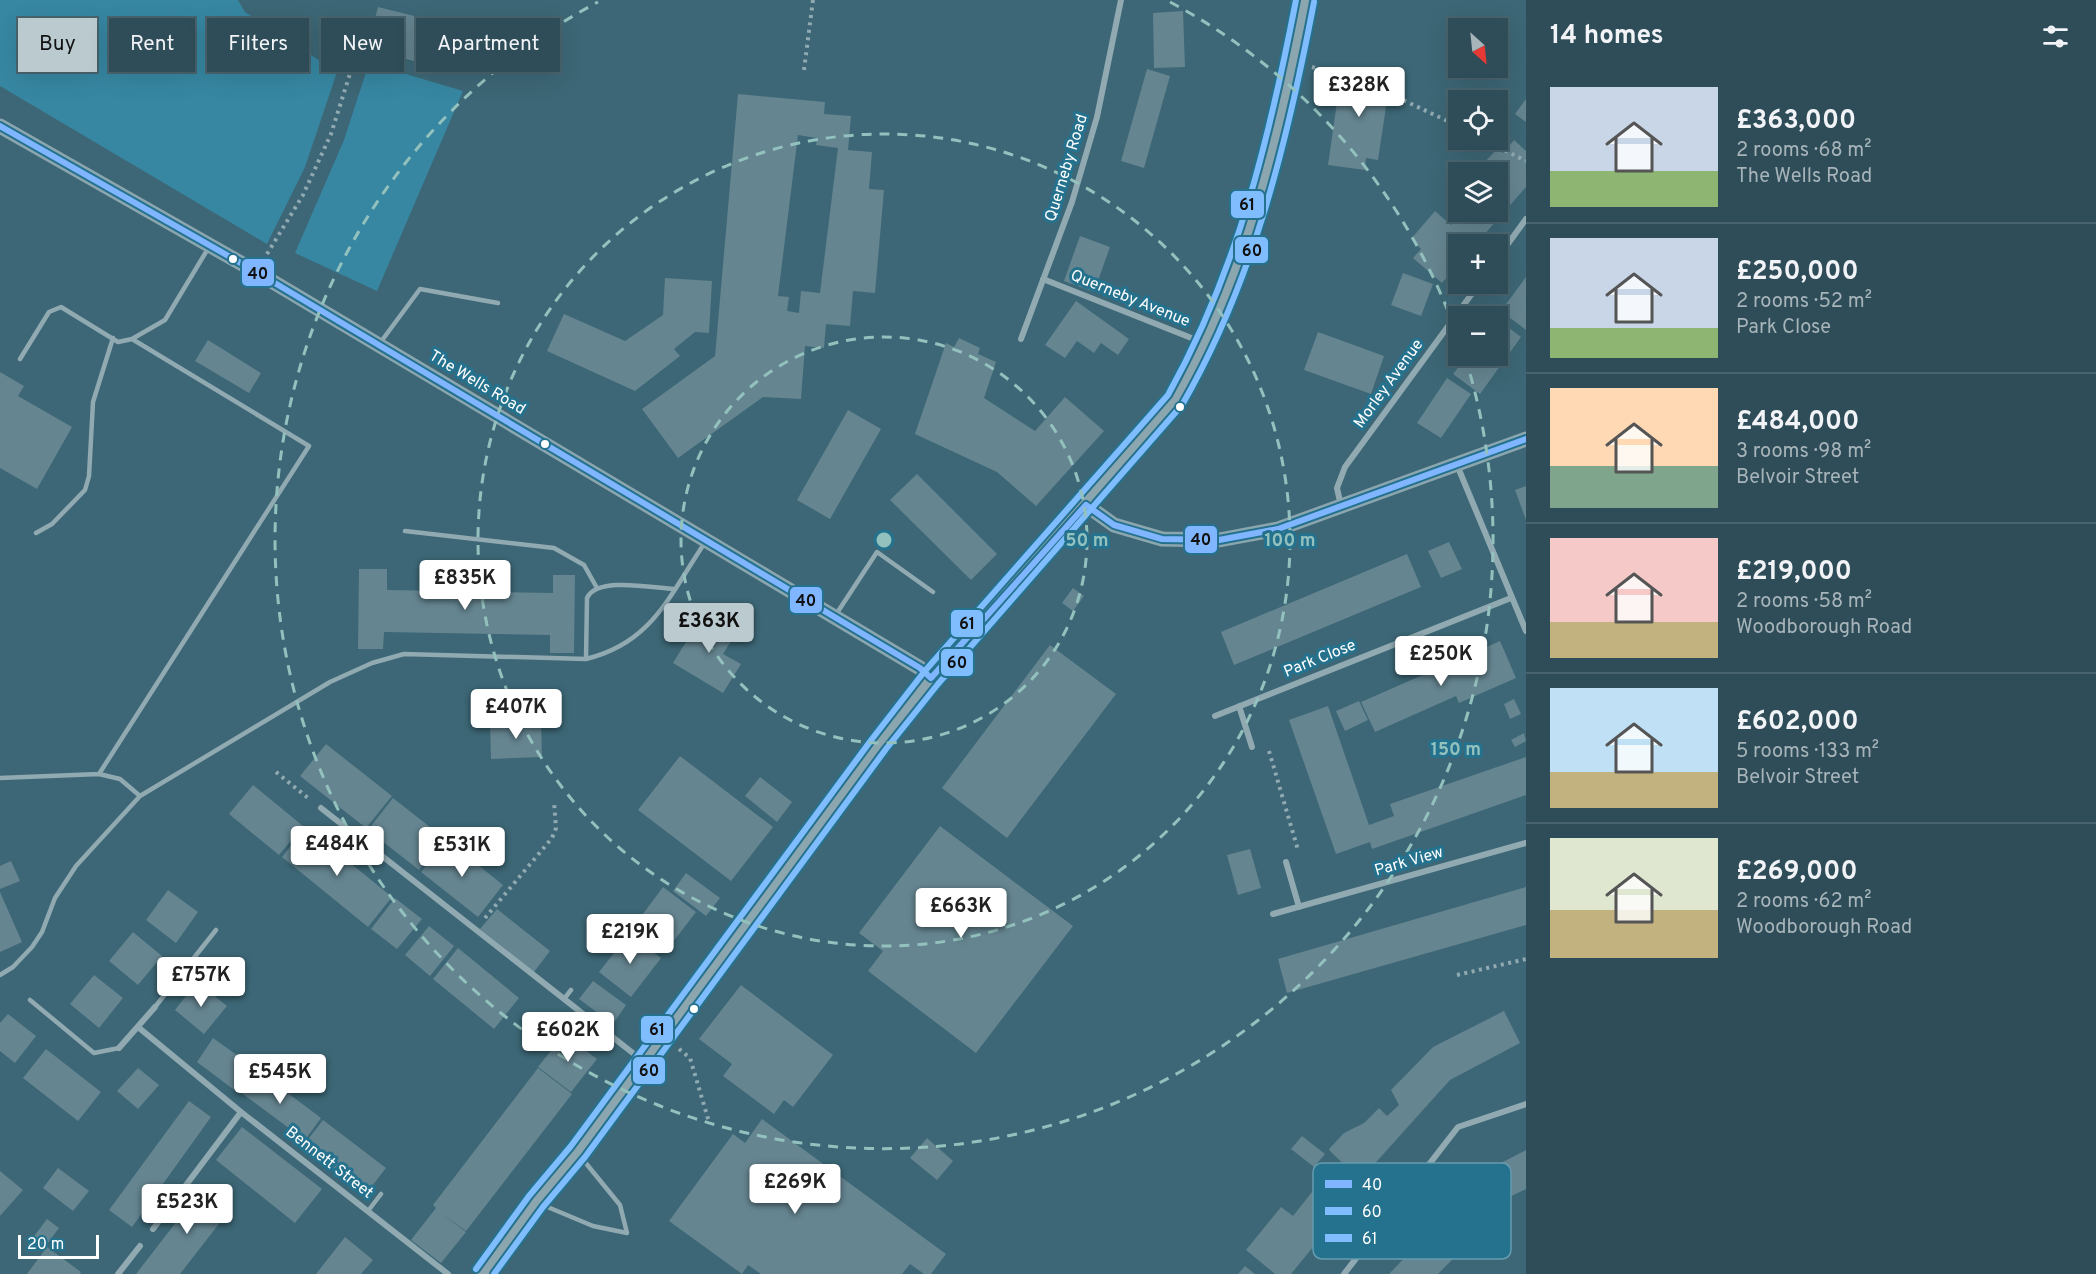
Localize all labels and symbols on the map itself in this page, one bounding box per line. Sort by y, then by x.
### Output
north arrow [1448,18,1508,78]
pin: £328K [1317,67,1401,118]
street label: Querneby Road [1041,112,1093,224]
line badge: 61 [1230,190,1265,219]
text: 61 [1239,196,1255,216]
line badge: 60 [1234,236,1269,264]
text: 60 [1242,242,1262,262]
unlabelled marker [227,253,239,265]
line badge: 40 [241,258,275,287]
text: 40 [248,265,268,285]
street label: Querneby Avenue [1067,266,1193,332]
street label: Morley Avenue [1350,335,1428,433]
street label: The Wells Road [425,346,529,420]
unlabelled marker [1174,401,1186,413]
unlabelled marker [539,438,551,450]
line badge: 40 [1184,525,1218,554]
centre of rings [874,530,894,550]
text: 50 m [1065,530,1109,553]
text: 100 m [1264,530,1316,553]
text: 40 [1191,531,1211,551]
pin: £835K [423,560,507,611]
line badge: 40 [789,586,823,614]
text: 40 [796,592,816,612]
pin: £363K [667,603,751,654]
line badge: 61 [950,609,984,638]
text: 61 [959,615,975,635]
street label: Park Close [1281,635,1359,683]
pin: £250K [1399,636,1483,687]
line badge: 60 [940,648,974,677]
text: 60 [947,654,967,674]
pin: £407K [474,689,558,740]
text: 150 m [1431,739,1481,762]
pin: £484K [295,826,379,877]
pin: £531K [420,827,504,878]
street label: Park View [1372,843,1446,881]
pin: £663K [919,888,1003,939]
pin: £219K [588,914,672,965]
pin: £757K [159,957,243,1008]
unlabelled marker [688,1003,700,1015]
pin: £602K [526,1012,610,1063]
line badge: 61 [640,1015,674,1044]
text: 61 [649,1021,665,1041]
pin: £545K [238,1054,322,1105]
line badge: 60 [632,1056,666,1085]
text: 60 [639,1062,659,1082]
street label: Bennett Street [281,1122,377,1204]
legend [1313,1163,1511,1259]
pin: £269K [753,1164,837,1215]
text: 40 [1362,1176,1382,1196]
pin: £523K [145,1184,229,1235]
text: 60 [1362,1203,1382,1223]
text: 61 [1362,1230,1378,1250]
scale bar [18,1232,99,1260]

